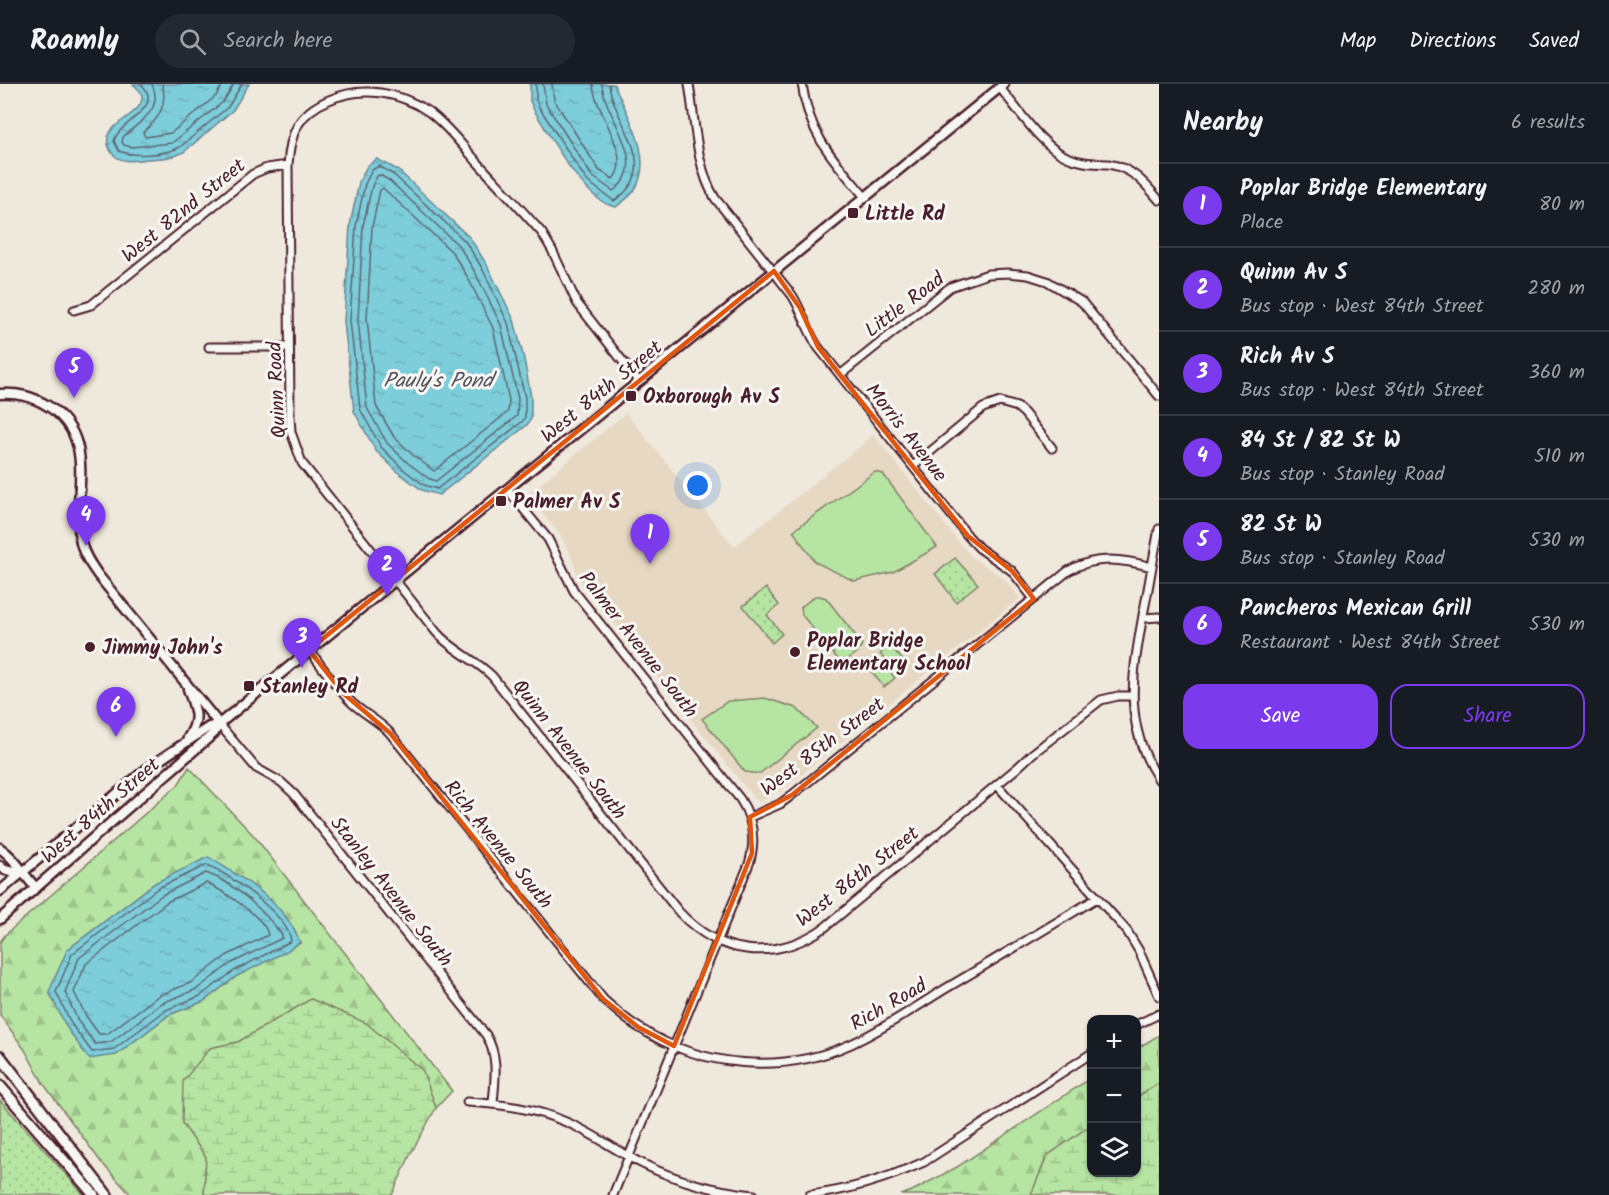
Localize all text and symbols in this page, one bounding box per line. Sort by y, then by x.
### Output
search box [155,14,575,68]
text: Roamly [30,19,119,64]
text: Search here [224,24,332,59]
icon: search [176,25,209,58]
text: Map [1340,25,1376,58]
text: Directions [1409,25,1496,58]
text: Saved [1529,25,1579,58]
text: Nearby [1183,102,1263,144]
text: 6 results [1511,107,1585,139]
street label: West 82nd Street [115,151,254,272]
text: Poplar Bridge Elementary [1240,172,1487,207]
text: 1 [1199,189,1206,221]
text: 80 m [1539,189,1585,221]
place label: Little Rd [865,199,946,231]
marker: Little Rd [846,206,860,220]
text: Place [1240,207,1283,239]
text: Quinn Av S [1240,256,1348,291]
street label: Little Road [858,264,953,346]
text: 2 [1197,273,1208,305]
text: 280 m [1527,273,1585,305]
text: Bus stop · West 84th Street [1240,291,1484,323]
street label: West 84th Street [534,333,670,452]
street label: Quinn Road [259,340,297,439]
text: Rich Av S [1240,340,1334,375]
pin: 5 [54,348,94,398]
text: 3 [1197,357,1208,389]
text: 360 m [1529,357,1585,389]
water label: Pauly's Pond [383,365,497,398]
text: Bus stop · West 84th Street [1240,375,1484,407]
street label: Morris Avenue [856,377,954,490]
place label: Oxborough Av S [643,382,781,414]
marker: Oxborough Av S [624,389,638,403]
text: 84 St / 82 St W [1240,424,1401,459]
text: 4 [1197,441,1208,473]
text: 510 m [1534,441,1585,473]
text: Bus stop · Stanley Road [1240,459,1444,491]
your location [683,471,712,500]
place label: Palmer Av S [513,487,621,519]
marker: Palmer Av S [494,494,508,508]
pin: 4 [66,496,106,546]
text: 82 St W [1240,508,1322,543]
pin: 1 [630,514,670,564]
text: 5 [1197,525,1208,557]
text: 530 m [1529,525,1585,557]
text: Bus stop · Stanley Road [1240,543,1444,575]
pin: 2 [368,546,406,596]
street label: Palmer Avenue South [570,565,705,726]
text: Pancheros Mexican Grill [1240,592,1471,627]
text: 6 [1197,609,1208,641]
text: 530 m [1529,609,1585,641]
pin: 3 [282,618,322,668]
place label: Poplar Bridge Elementary School [807,626,971,681]
text: Restaurant · West 84th Street [1240,627,1500,659]
place label: Jimmy John's [102,633,223,665]
marker: Jimmy John's [83,640,97,654]
marker: Poplar Bridge Elementary School [788,645,802,659]
place label: Stanley Rd [261,672,360,704]
street label: Quinn Avenue South [503,673,634,828]
marker: Stanley Rd [242,679,256,693]
button: Save [1183,684,1378,749]
button: Share [1390,684,1585,749]
pin: 6 [96,688,136,737]
street label: West 85th Street [754,690,892,805]
street label: West 84th Street [35,750,168,873]
street label: Rich Avenue South [435,774,560,917]
street label: Stanley Avenue South [321,810,460,975]
street label: West 86th Street [790,819,927,936]
street label: Rich Road [845,970,934,1041]
map controls [1087,1015,1141,1177]
button: + [1087,1015,1141,1069]
button: − [1087,1069,1141,1123]
button: layers [1087,1123,1141,1177]

